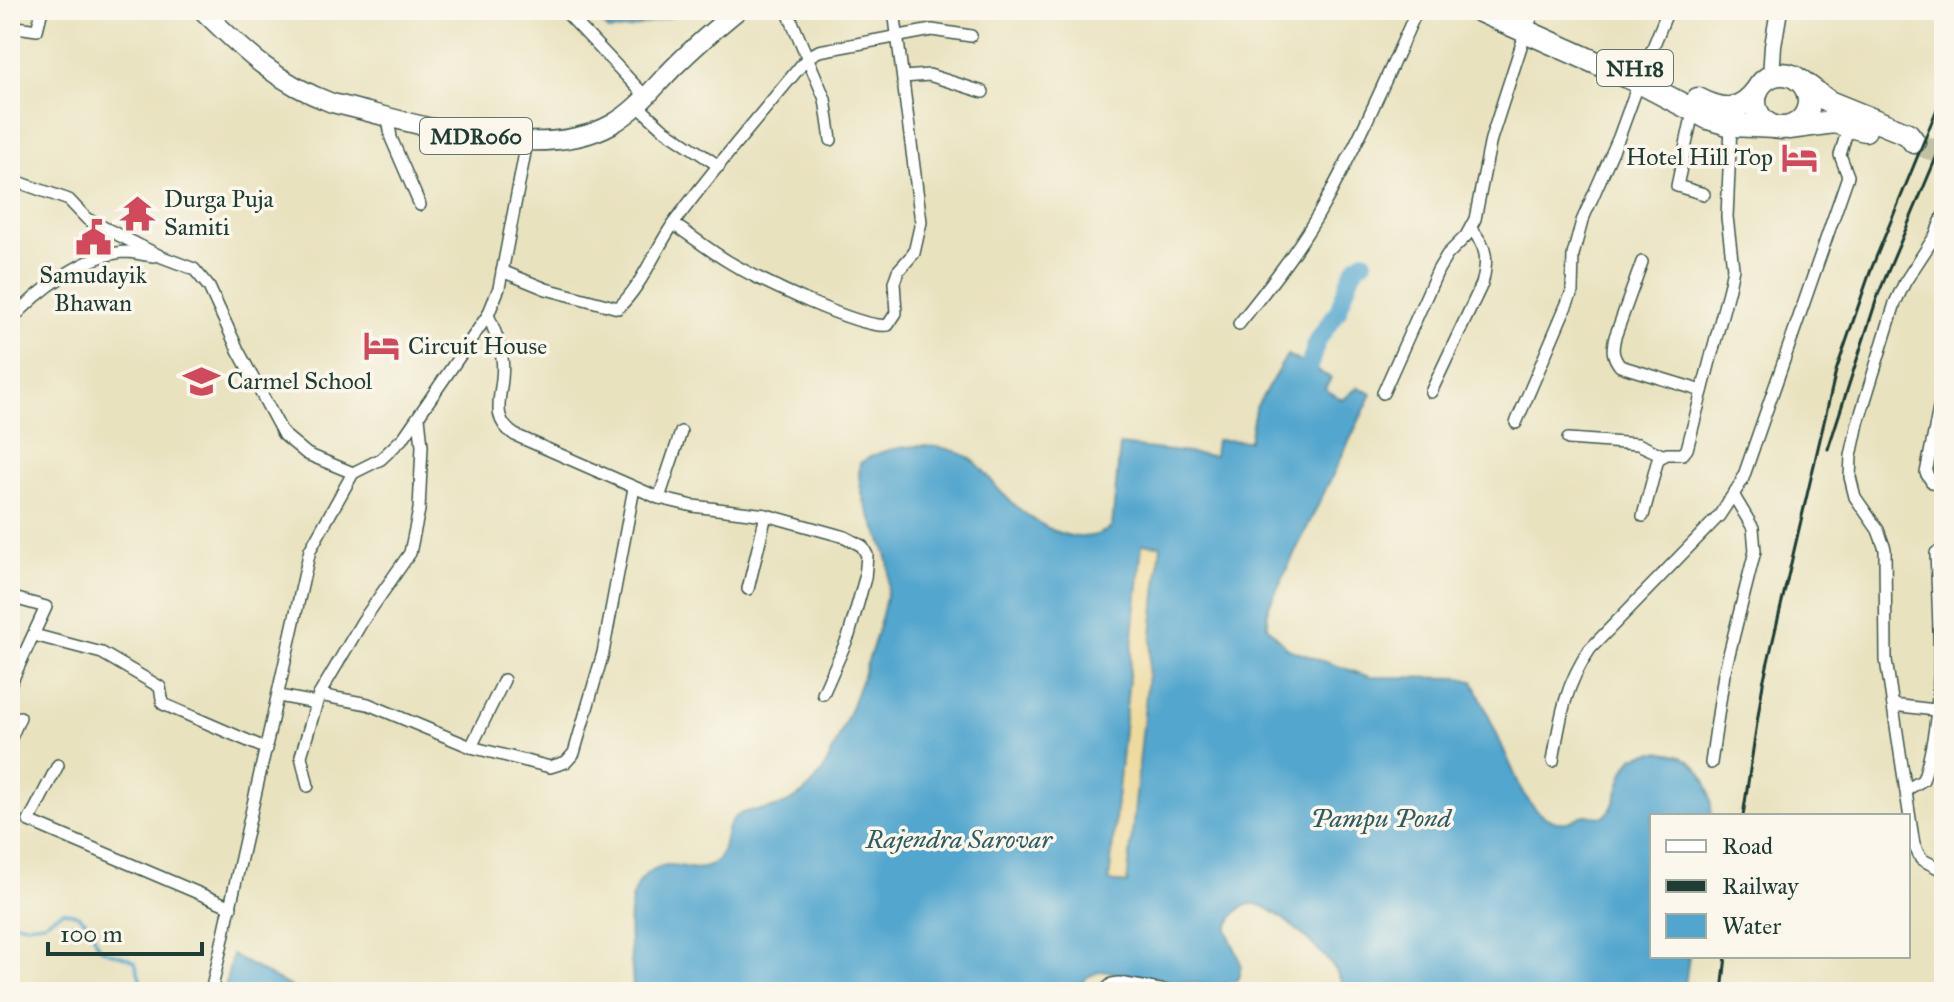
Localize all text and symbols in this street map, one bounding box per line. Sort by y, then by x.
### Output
road number: NH18 [1597,50,1673,86]
road number: MDR060 [420,118,532,154]
hotel icon: Hotel Hill Top [1780,138,1818,176]
place label: Hotel Hill Top [1626,142,1773,172]
place label: Durga Puja Samiti [164,184,275,242]
temple icon: Durga Puja Samiti [119,194,157,232]
public building icon: Samudayik Bhawan [74,219,112,257]
place label: Samudayik Bhawan [39,260,148,318]
hotel icon: Circuit House [363,327,401,365]
place label: Circuit House [408,331,547,361]
school or university icon: Carmel School [182,362,220,400]
place label: Carmel School [227,366,373,396]
water label: Pampu Pond [1311,802,1453,835]
legend [1650,814,1910,958]
water label: Rajendra Sarovar [865,823,1053,855]
text: Road [1722,831,1773,861]
text: Railway [1722,871,1799,901]
scale bar [48,906,202,956]
text: Water [1722,911,1781,941]
text: 100 m [60,919,123,949]

